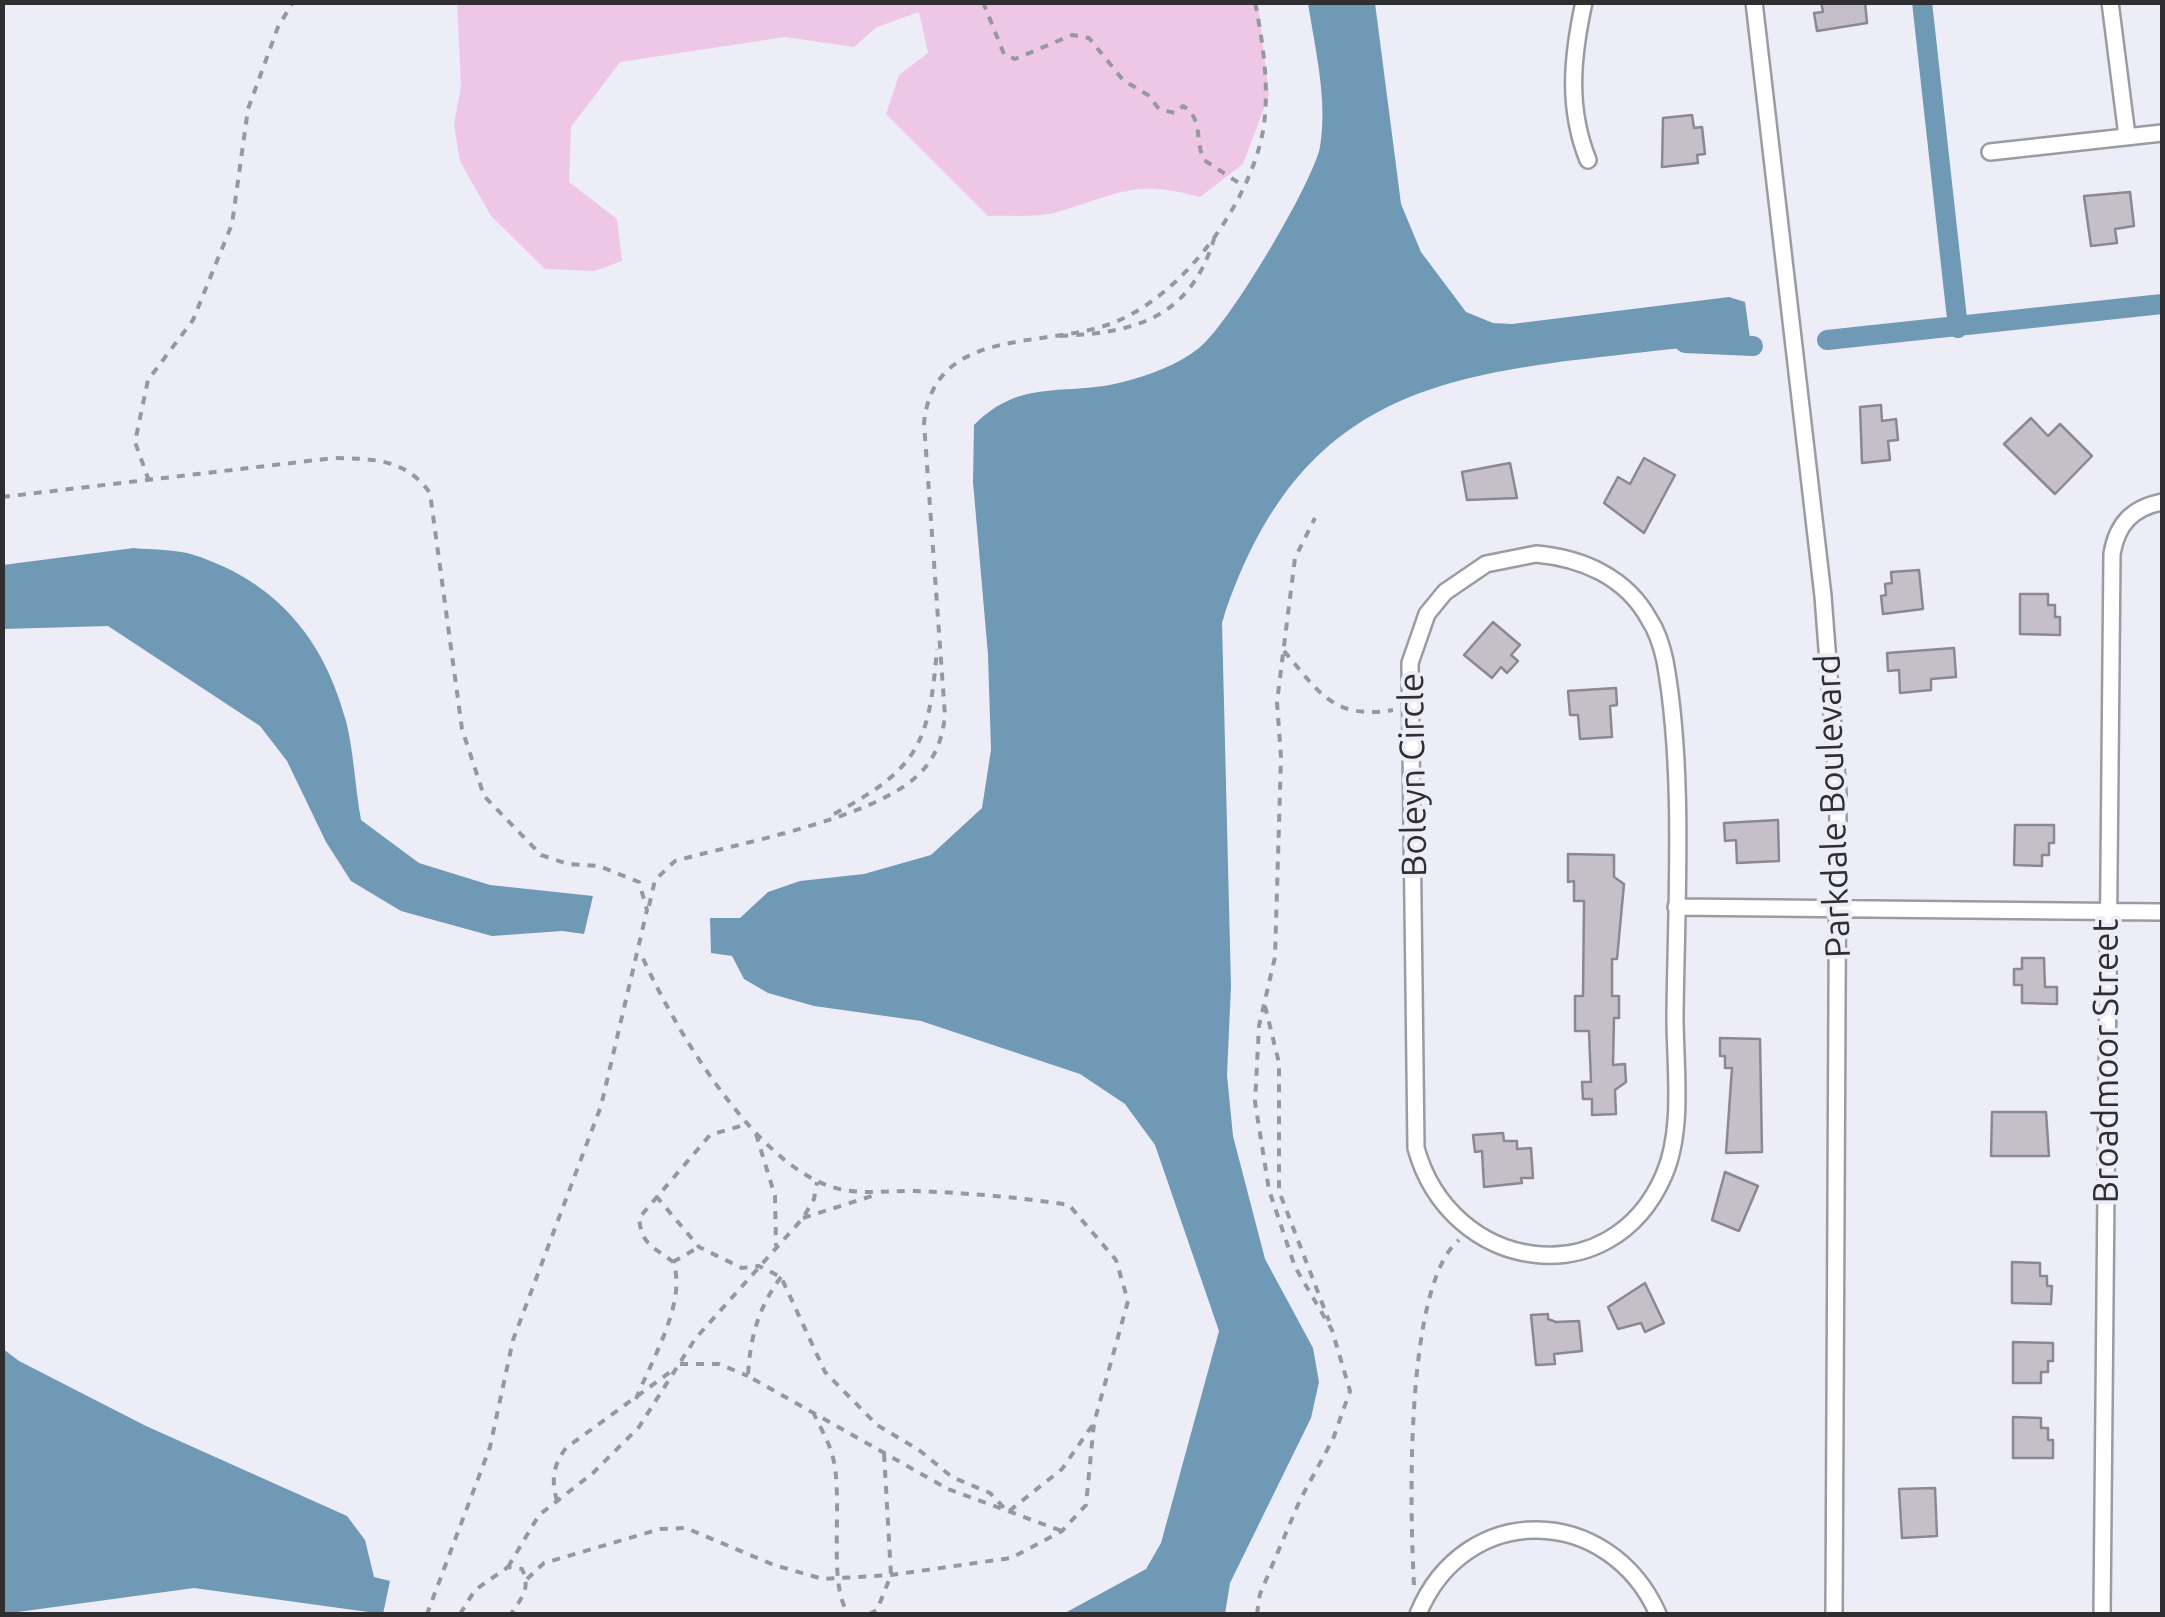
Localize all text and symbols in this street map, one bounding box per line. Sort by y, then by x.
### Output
street label: Parkdale Boulevard [1807,653,1859,959]
street label: Boleyn Circle [1390,673,1436,877]
street label: Broadmoor Street [2085,919,2127,1203]

